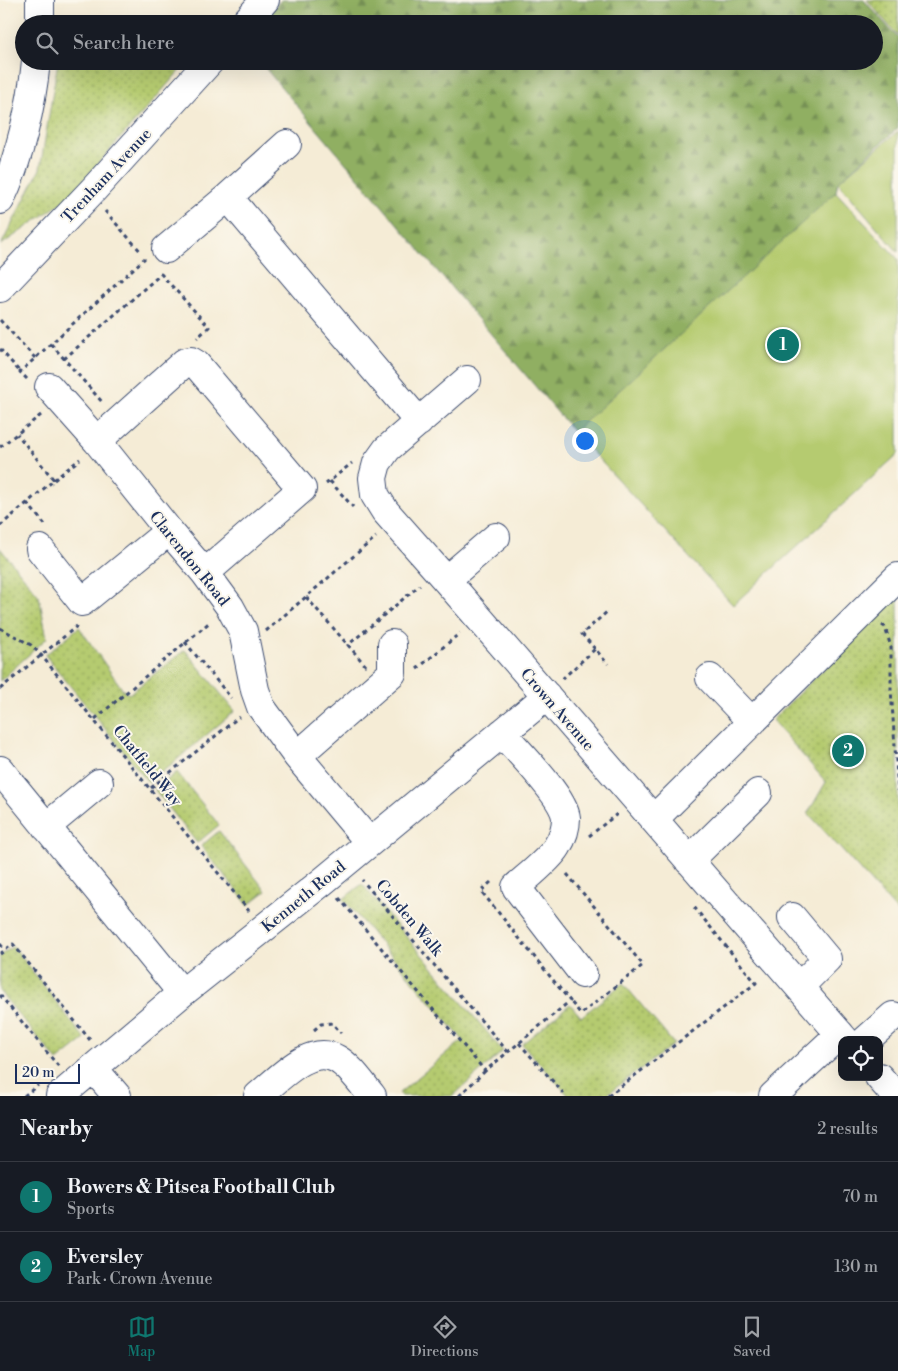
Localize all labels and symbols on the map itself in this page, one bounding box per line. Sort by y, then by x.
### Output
street label: Trenham Avenue [58,124,156,227]
pin: 1 [767,326,799,364]
your location [572,428,598,454]
street label: Clarendon Road [145,507,234,610]
street label: Crown Avenue [516,664,599,755]
street label: Chatfield Way [108,721,186,810]
pin: 2 [832,732,864,770]
street label: Kenneth Road [257,857,350,937]
street label: Cobden Walk [371,875,448,961]
scale bar [15,1061,80,1084]

